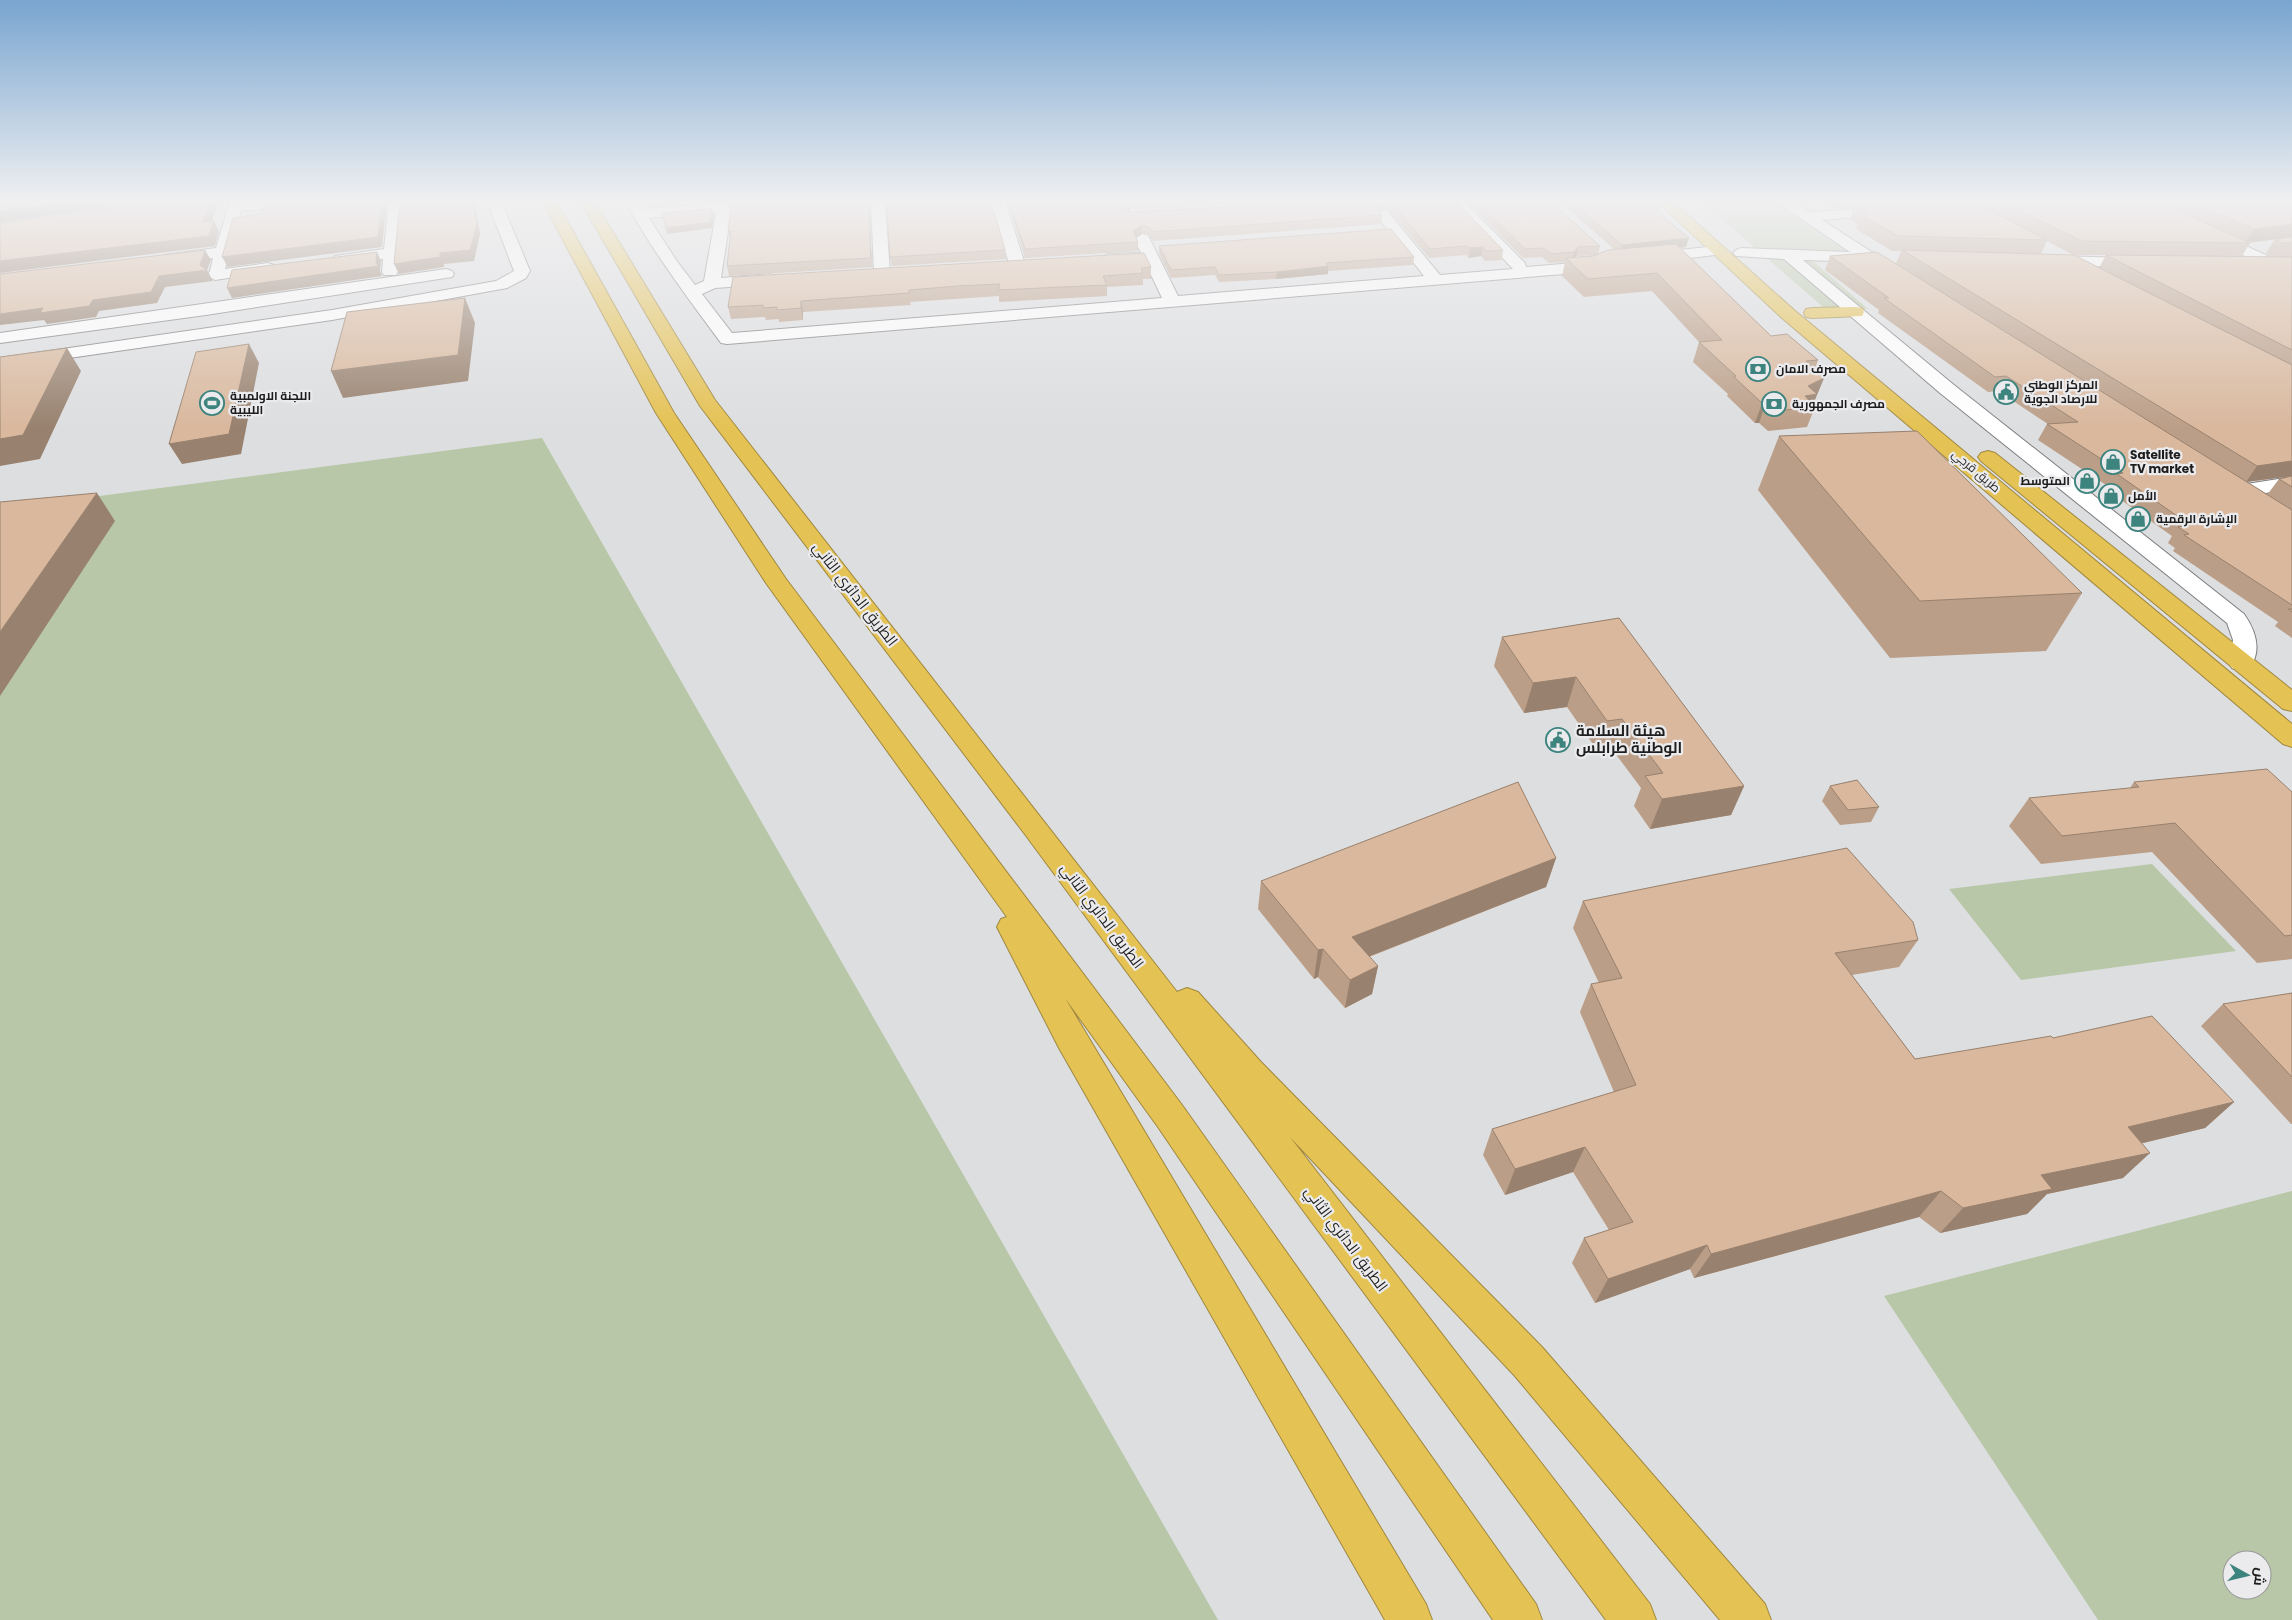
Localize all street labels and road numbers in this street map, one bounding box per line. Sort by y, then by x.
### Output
street label: طريق قرجي [1947,445,2004,498]
street label: الطريق الدائري الثاني [806,537,903,651]
street label: الطريق الدائري الثاني [1054,859,1149,974]
street label: الطريق الدائري الثاني [1298,1182,1393,1297]

